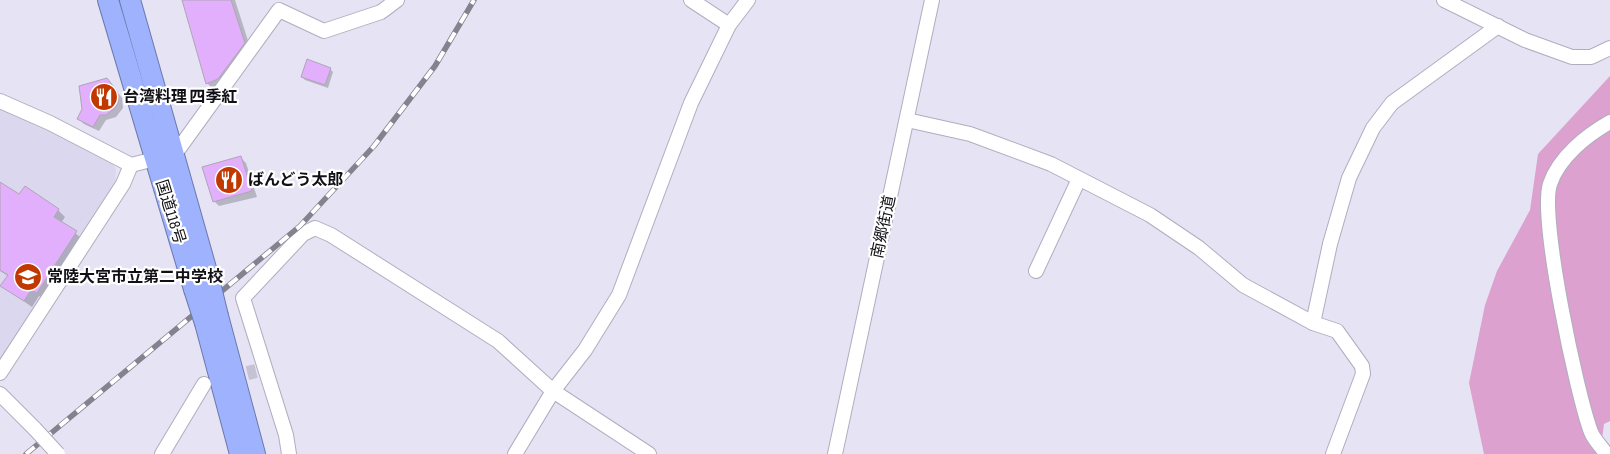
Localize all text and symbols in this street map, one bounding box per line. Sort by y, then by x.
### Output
restaurant icon: 台湾料理 四季紅 [89,82,119,112]
place label: 台湾料理 四季紅 [123,87,238,107]
restaurant icon: ばんどう太郎 [214,165,244,195]
place label: ばんどう太郎 [248,171,344,190]
street label: 国道118号 [151,178,189,246]
street label: 南郷街道 [868,194,900,260]
school or university icon: 常陸大宮市立第二中学校 [13,262,43,292]
place label: 常陸大宮市立第二中学校 [47,268,223,287]

